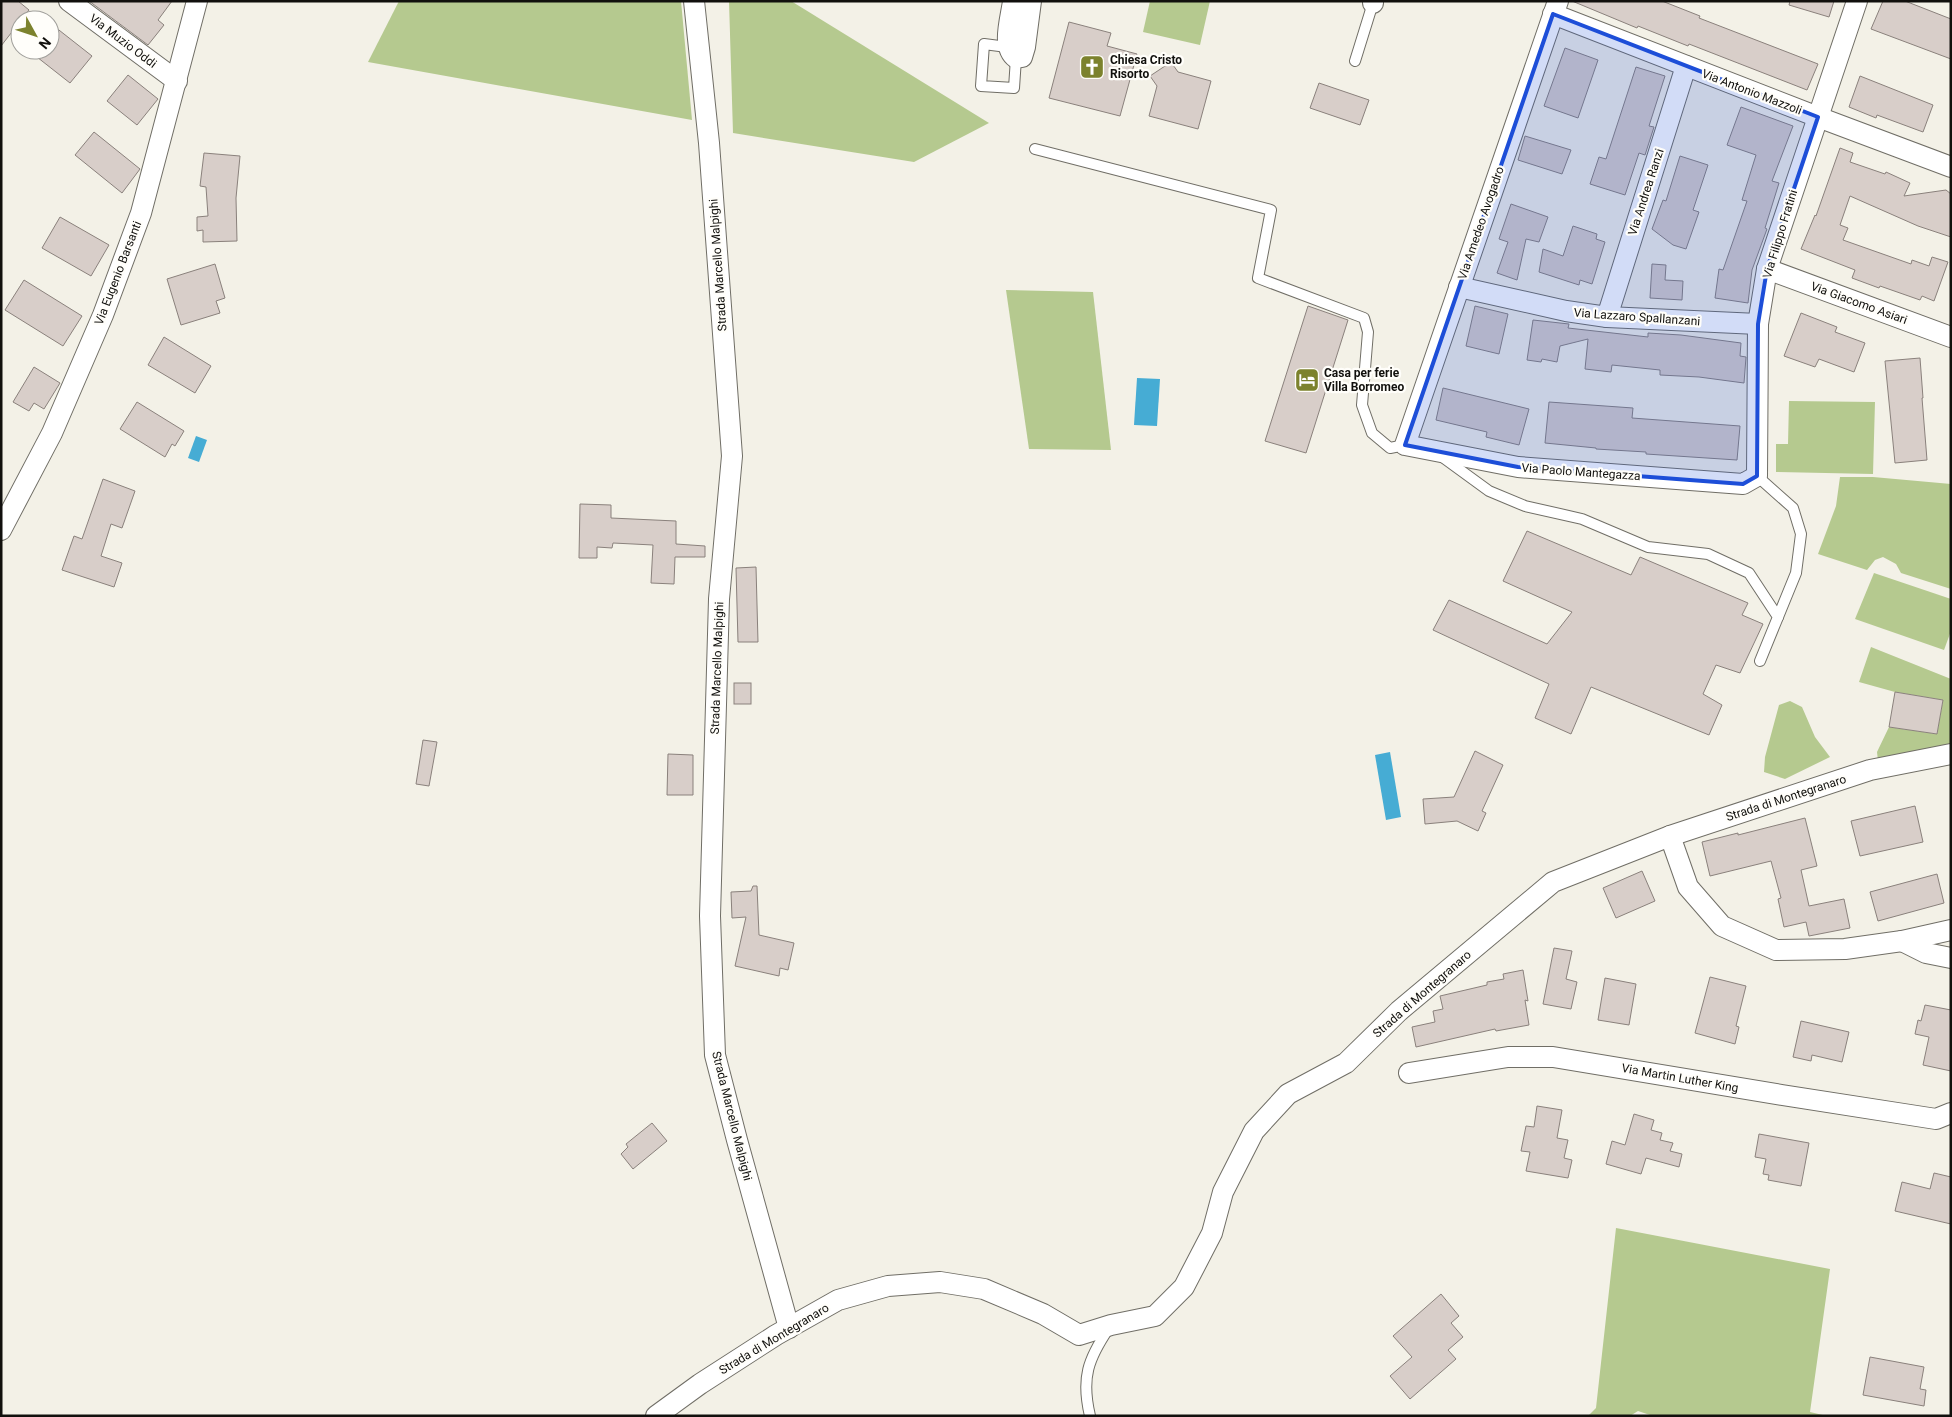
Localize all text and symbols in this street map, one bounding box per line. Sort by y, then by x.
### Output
north arrow [10,10,60,60]
street label: Via Muzio Oddi [87,11,159,71]
text: N [36,34,54,52]
place label: Chiesa Cristo Risorto [1110,53,1182,81]
church icon: Chiesa Cristo Risorto [1079,54,1105,80]
street label: Via Antonio Mazzoli [1700,66,1804,118]
street label: Via Andrea Ranzi [1625,147,1667,237]
street label: Via Amedeo Avogadro [1455,164,1507,281]
street label: Via Filippo Fratini [1760,188,1800,280]
street label: Strada Marcello Malpighi [706,198,730,332]
street label: Via Eugenio Barsanti [92,219,144,327]
street label: Via Giacomo Asiari [1809,279,1909,327]
street label: Via Lazzaro Spallanzani [1573,306,1701,328]
place label: Casa per ferie Villa Borromeo [1324,366,1404,394]
hotel icon: Casa per ferie Villa Borromeo [1294,367,1320,393]
street label: Via Paolo Mantegazza [1521,461,1641,483]
street label: Strada Marcello Malpighi [708,601,726,735]
street label: Strada di Montegranaro [1724,772,1848,824]
street label: Strada di Montegranaro [1370,947,1474,1040]
street label: Strada Marcello Malpighi [709,1050,755,1182]
street label: Via Martin Luther King [1620,1061,1740,1095]
street label: Strada di Montegranaro [717,1301,832,1377]

